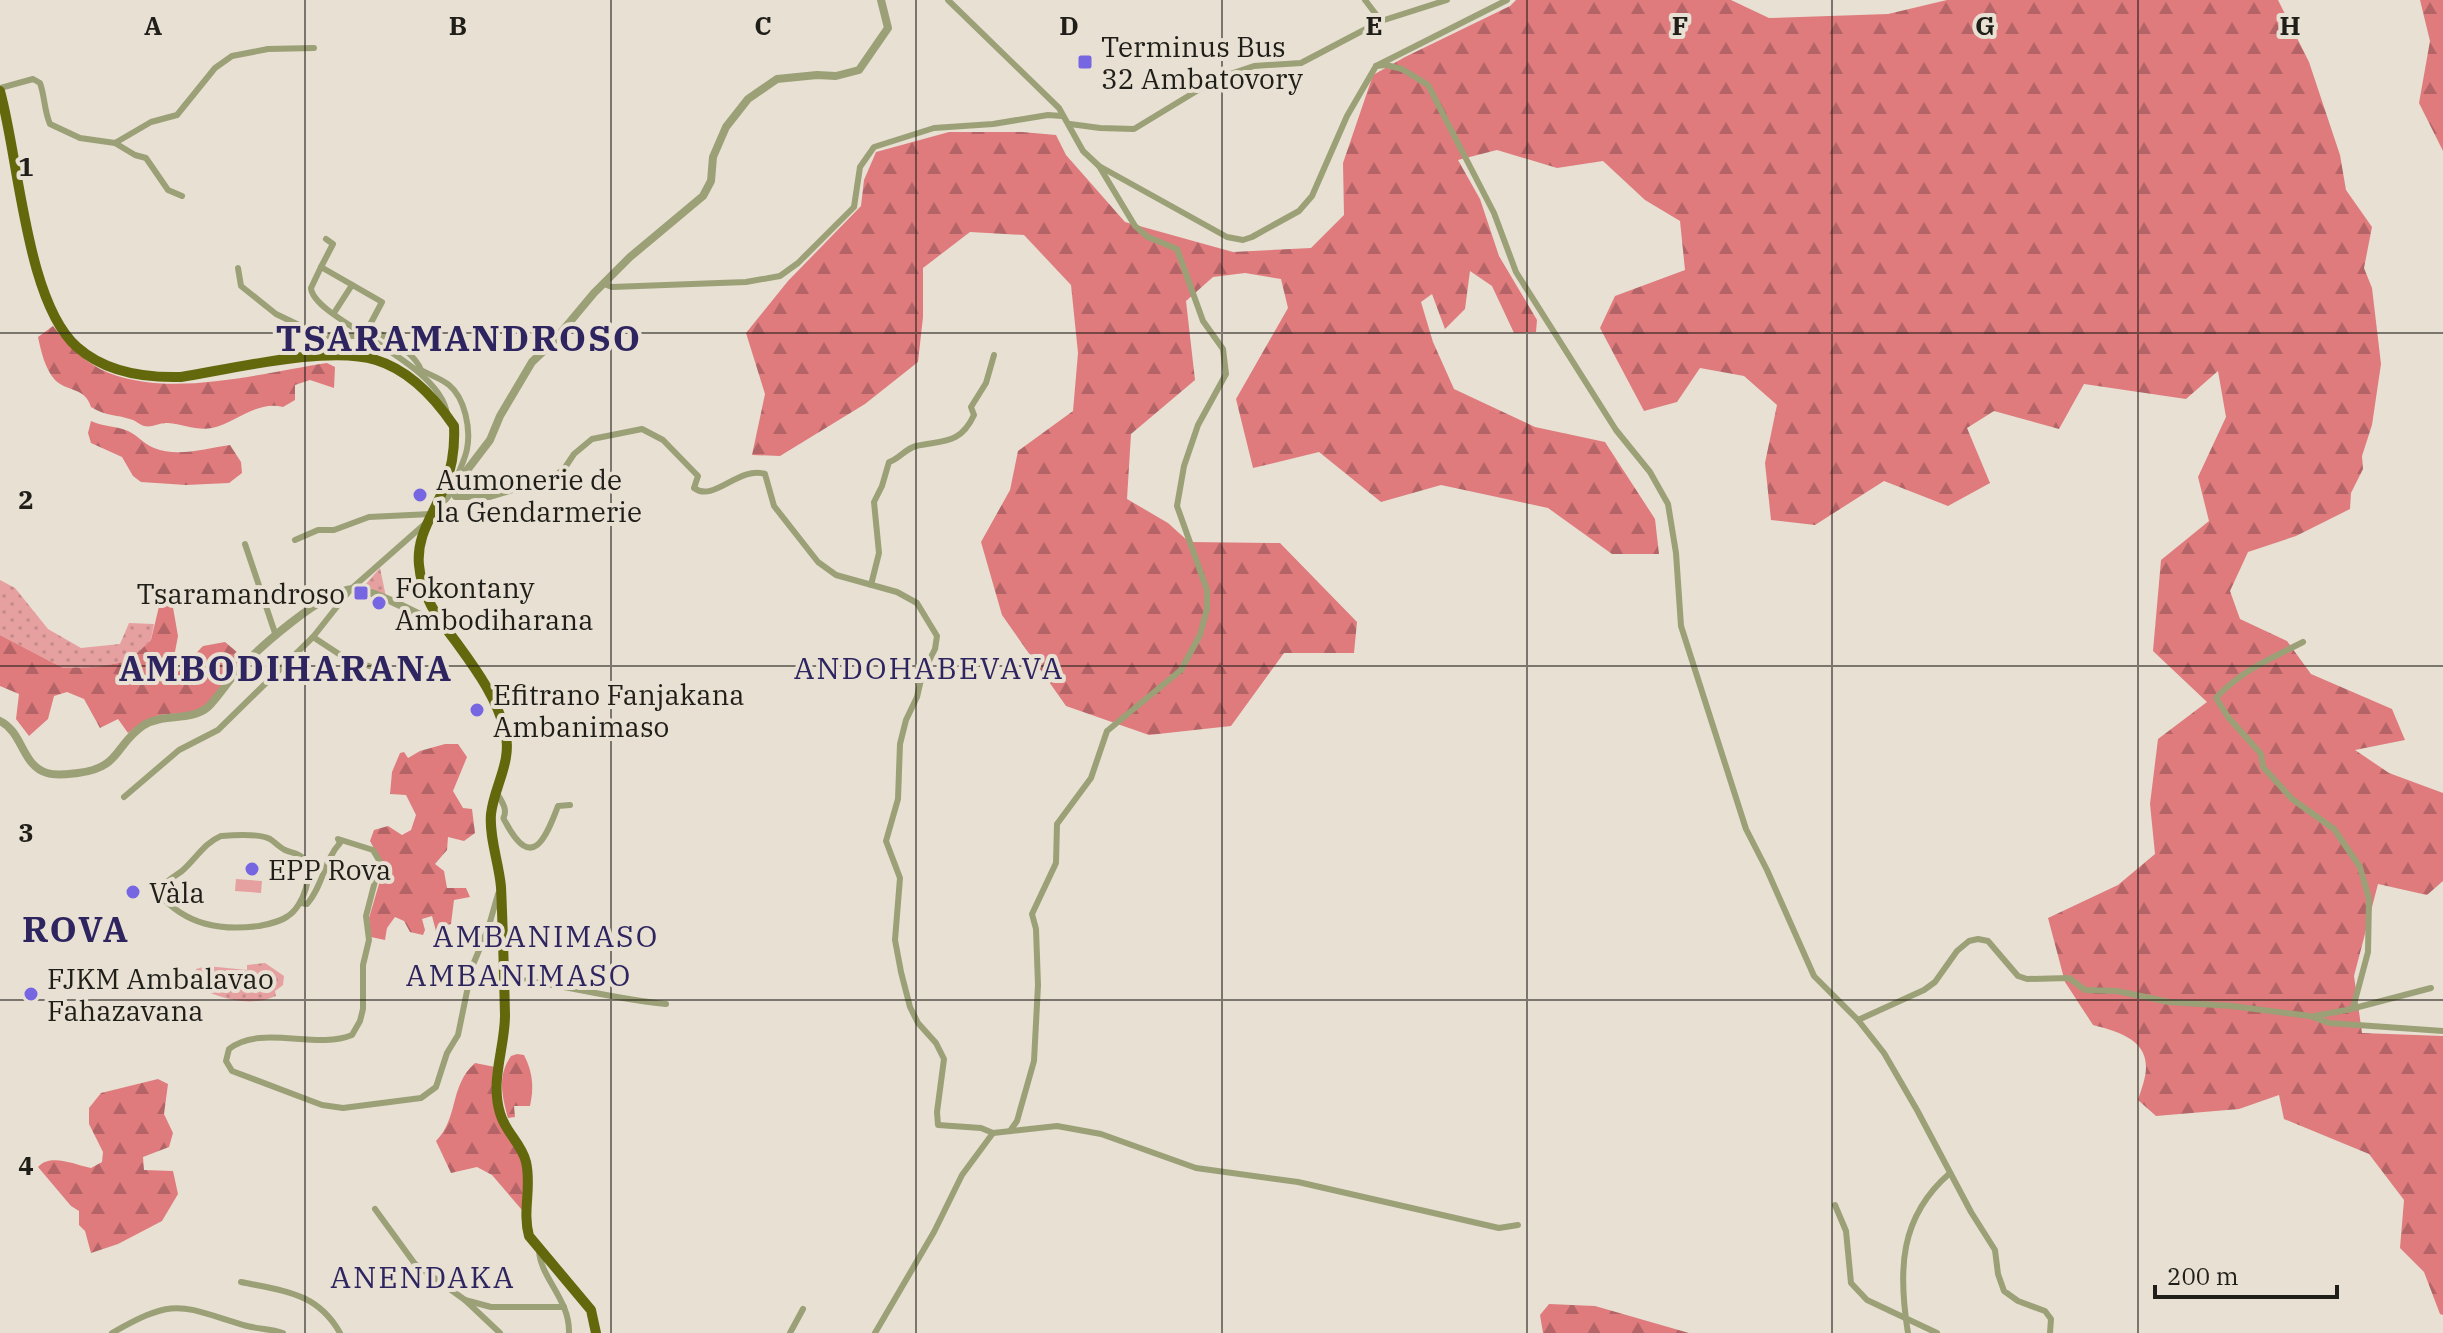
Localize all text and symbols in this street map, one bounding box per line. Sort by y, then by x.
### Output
text: A [144,8,162,42]
text: B [449,8,467,42]
text: C [754,8,772,42]
text: D [1059,8,1079,42]
text: E [1365,8,1383,42]
text: F [1672,8,1688,42]
text: G [1975,8,1995,42]
text: H [2279,8,2301,42]
place label: Terminus Bus 32 Ambatovory [1101,28,1303,97]
marker: Terminus Bus 32 Ambatovory [1076,53,1094,71]
text: 1 [18,149,34,183]
district label: TSARAMANDROSO [276,314,642,361]
place label: Aumonerie de la Gendarmerie [436,461,642,530]
text: 2 [18,482,34,516]
marker: Aumonerie de la Gendarmerie [411,486,429,504]
place label: Fokontany Ambodiharana [395,569,593,638]
place label: Tsaramandroso [136,575,345,612]
marker: Tsaramandroso [352,584,370,602]
marker: Fokontany Ambodiharana [370,594,388,612]
district label: AMBODIHARANA [119,644,453,691]
district label: ANDOHABEVAVA [794,648,1064,687]
place label: Efitrano Fanjakana Ambanimaso [493,676,745,745]
marker: Efitrano Fanjakana Ambanimaso [468,701,486,719]
text: 3 [18,815,34,849]
place label: EPP Rova [268,851,391,888]
marker: EPP Rova [243,860,261,878]
place label: Vàla [149,874,205,911]
marker: Vàla [124,883,142,901]
district label: ROVA [22,905,130,952]
district label: AMBANIMASO [433,916,659,955]
district label: AMBANIMASO [406,955,632,994]
place label: FJKM Ambalavao Fahazavana [47,960,274,1029]
marker: FJKM Ambalavao Fahazavana [22,985,40,1003]
text: 4 [18,1148,34,1182]
scale bar [2155,1249,2337,1299]
district label: ANENDAKA [330,1257,516,1296]
text: 200 m [2167,1260,2239,1292]

